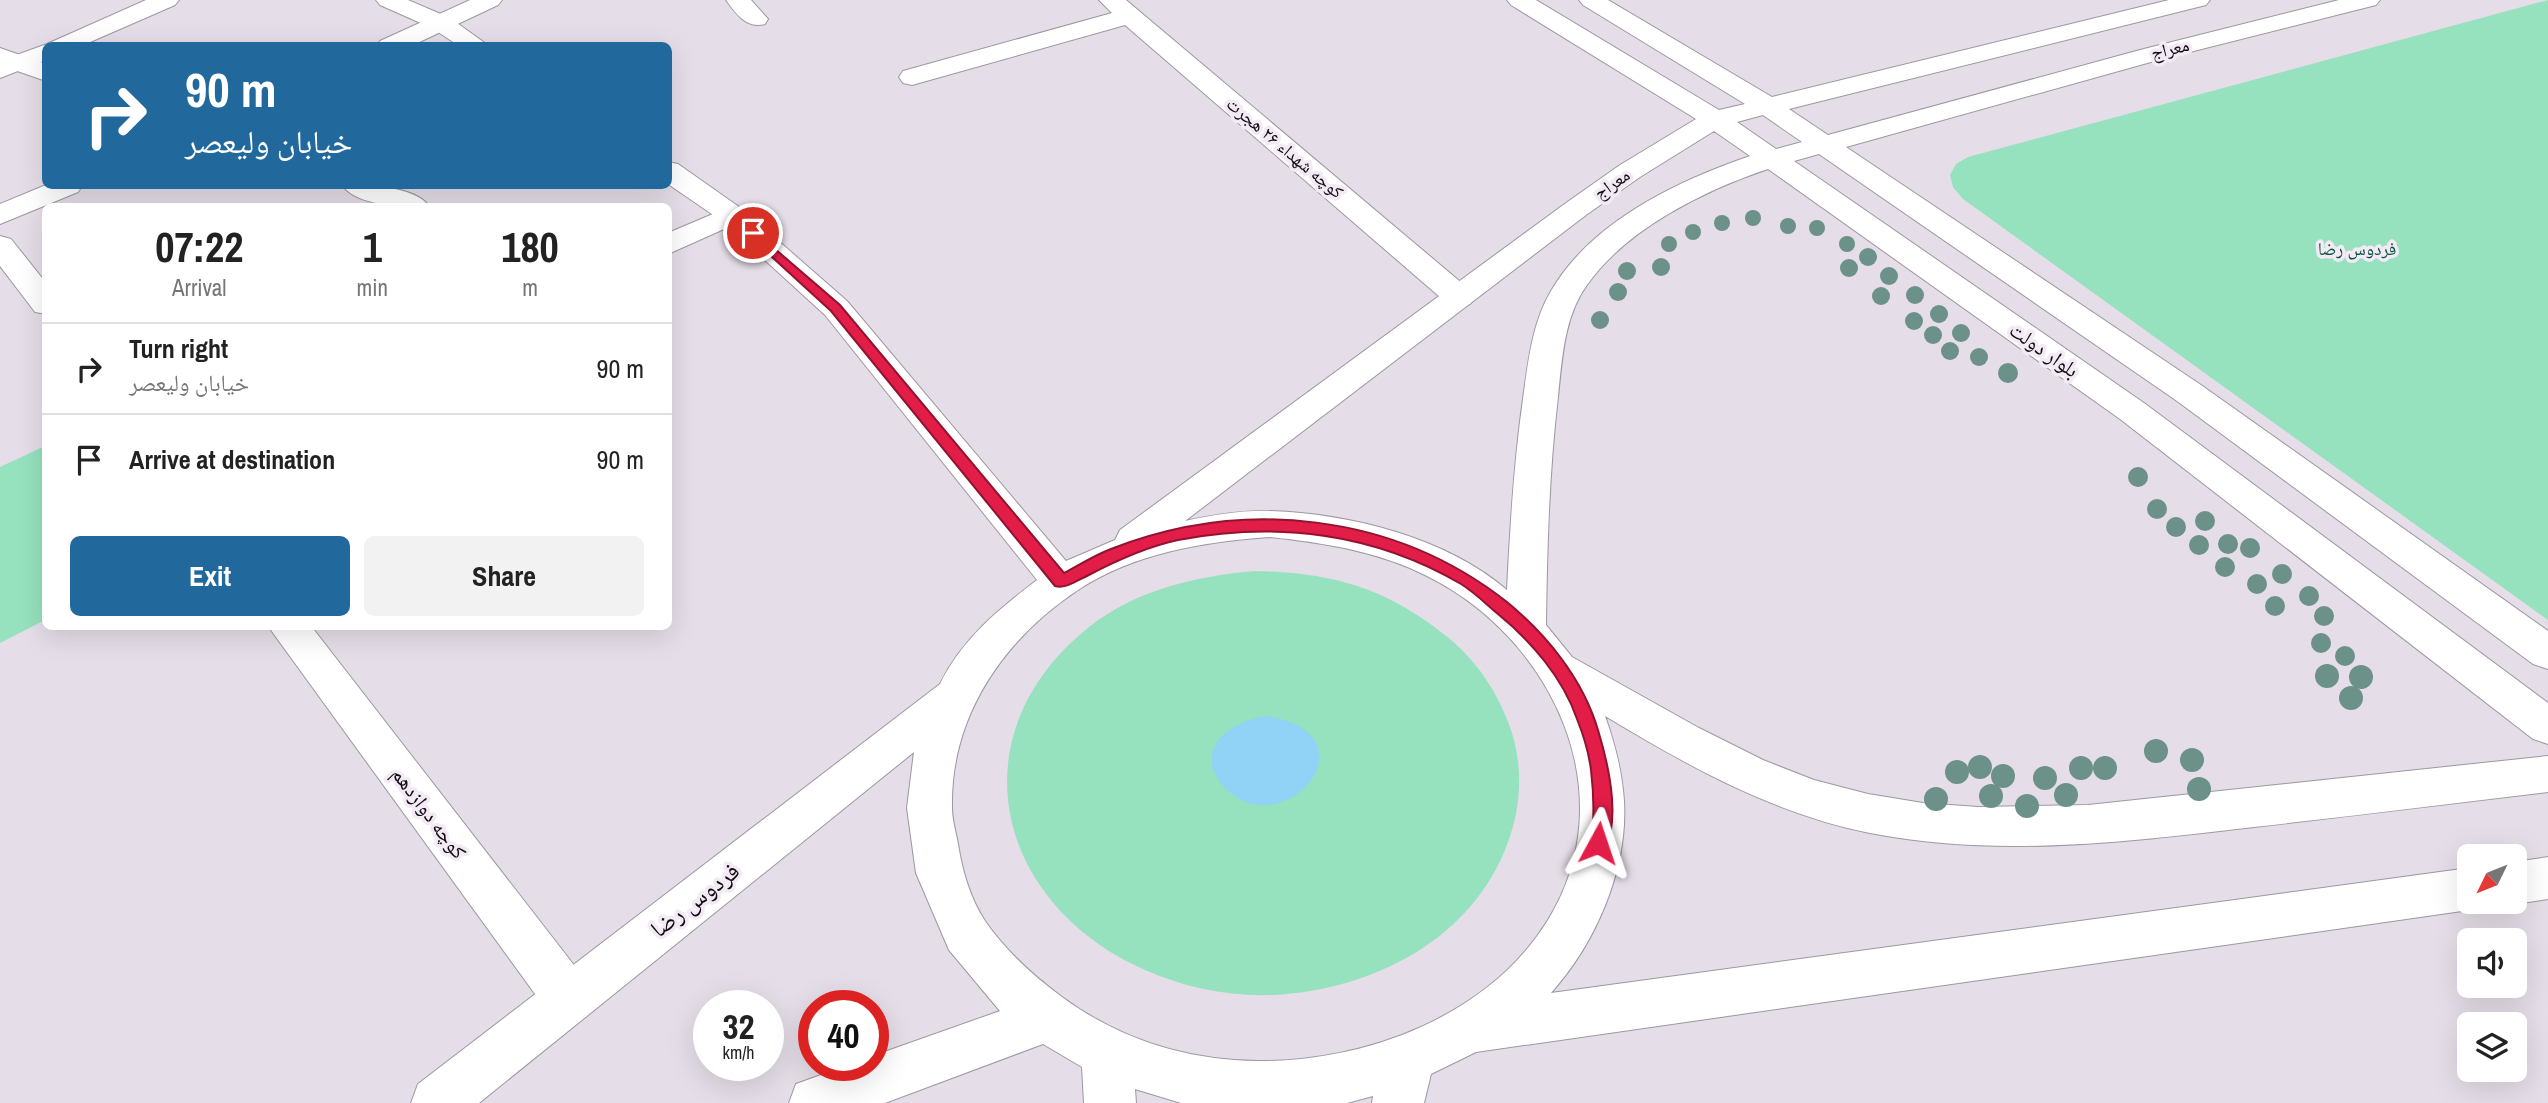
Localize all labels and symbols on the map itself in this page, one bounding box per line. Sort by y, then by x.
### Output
street label: معراج [2148,32,2192,65]
street label: کوچه شهداء ۲۶ هجرت [1221,91,1350,204]
street label: معراج [1589,162,1635,205]
pin [723,203,783,263]
park label: فردوس رضا [2318,236,2396,261]
street label: بلوار دولت [2004,315,2085,384]
street label: کوچه دوازدهم [385,761,474,865]
position arrow [1561,806,1635,880]
north arrow [2457,844,2527,914]
street label: فردوس رضا [643,854,746,944]
speed limit sign: 40 [798,990,889,1081]

